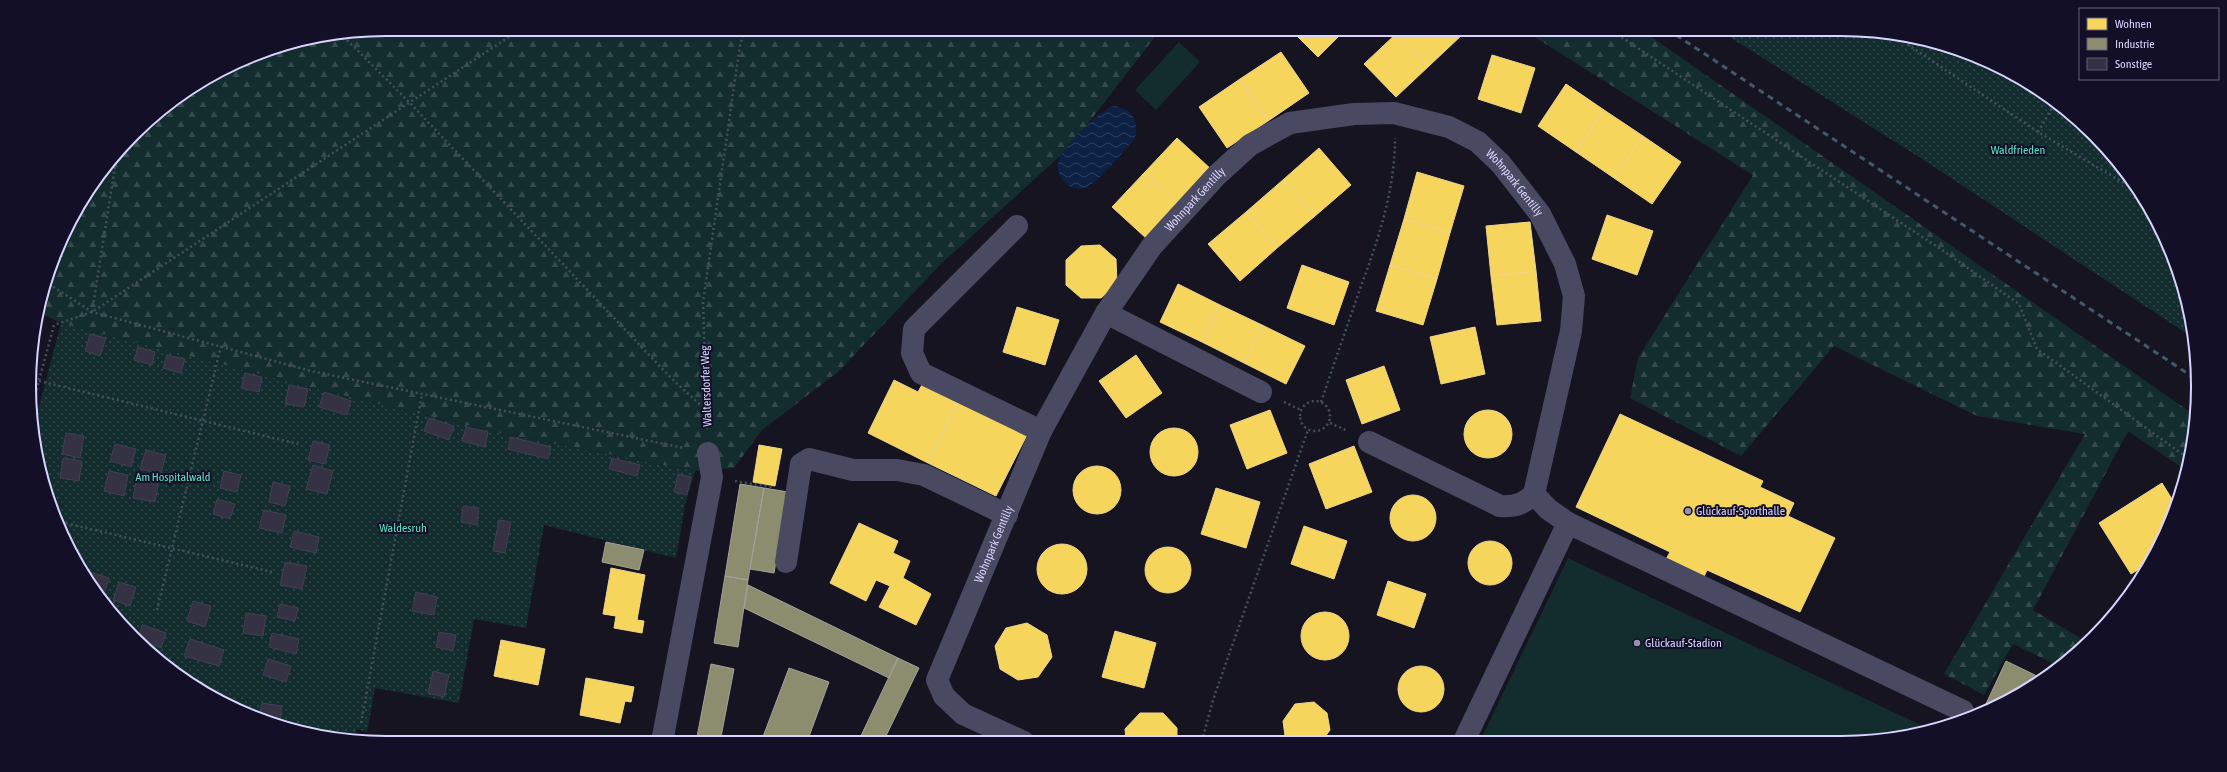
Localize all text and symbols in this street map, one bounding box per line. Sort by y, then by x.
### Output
legend [2079,8,2219,80]
text: Wohnen [2115,17,2152,31]
text: Industrie [2115,37,2155,51]
text: Sonstige [2115,57,2152,71]
park label: Waldfrieden [1991,143,2045,157]
street label: Wohnpark Gentilly [1483,146,1546,219]
street label: Wohnpark Gentilly [1162,164,1228,234]
street label: Waltersdorfer Weg [698,344,714,427]
park label: Am Hospitalwald [136,470,210,484]
street label: Wohnpark Gentilly [971,503,1016,585]
place label: Glückauf-Sporthalle [1696,504,1785,518]
marker: Glückauf-Sporthalle [1683,506,1693,516]
park label: Waldesruh [379,521,427,535]
place label: Glückauf-Stadion [1645,636,1722,650]
marker: Glückauf-Stadion [1632,638,1642,648]

